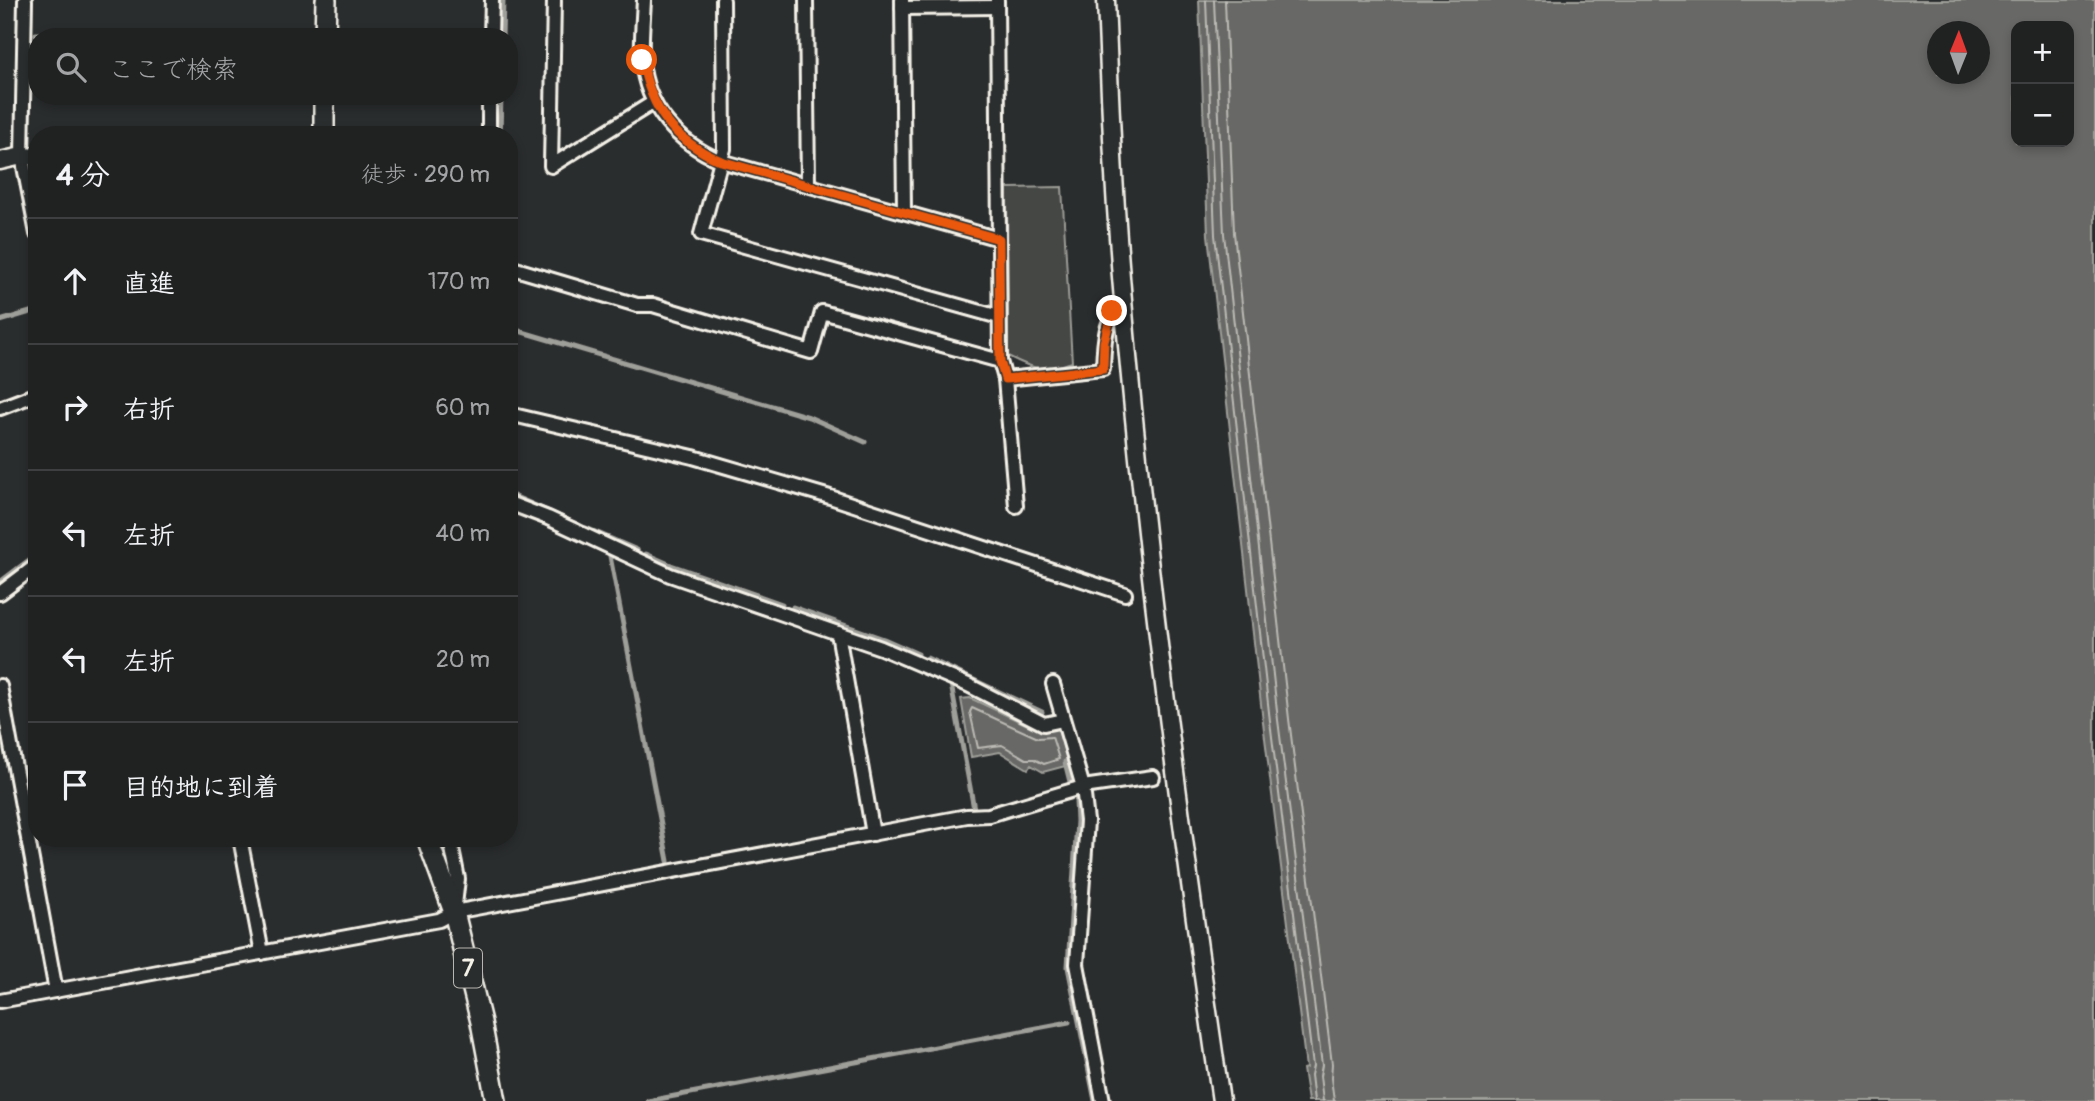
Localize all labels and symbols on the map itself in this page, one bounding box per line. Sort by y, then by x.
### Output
north arrow [1927,21,1990,84]
route start [626,44,657,75]
route end [1096,295,1127,326]
road number: 7 [454,948,482,987]

